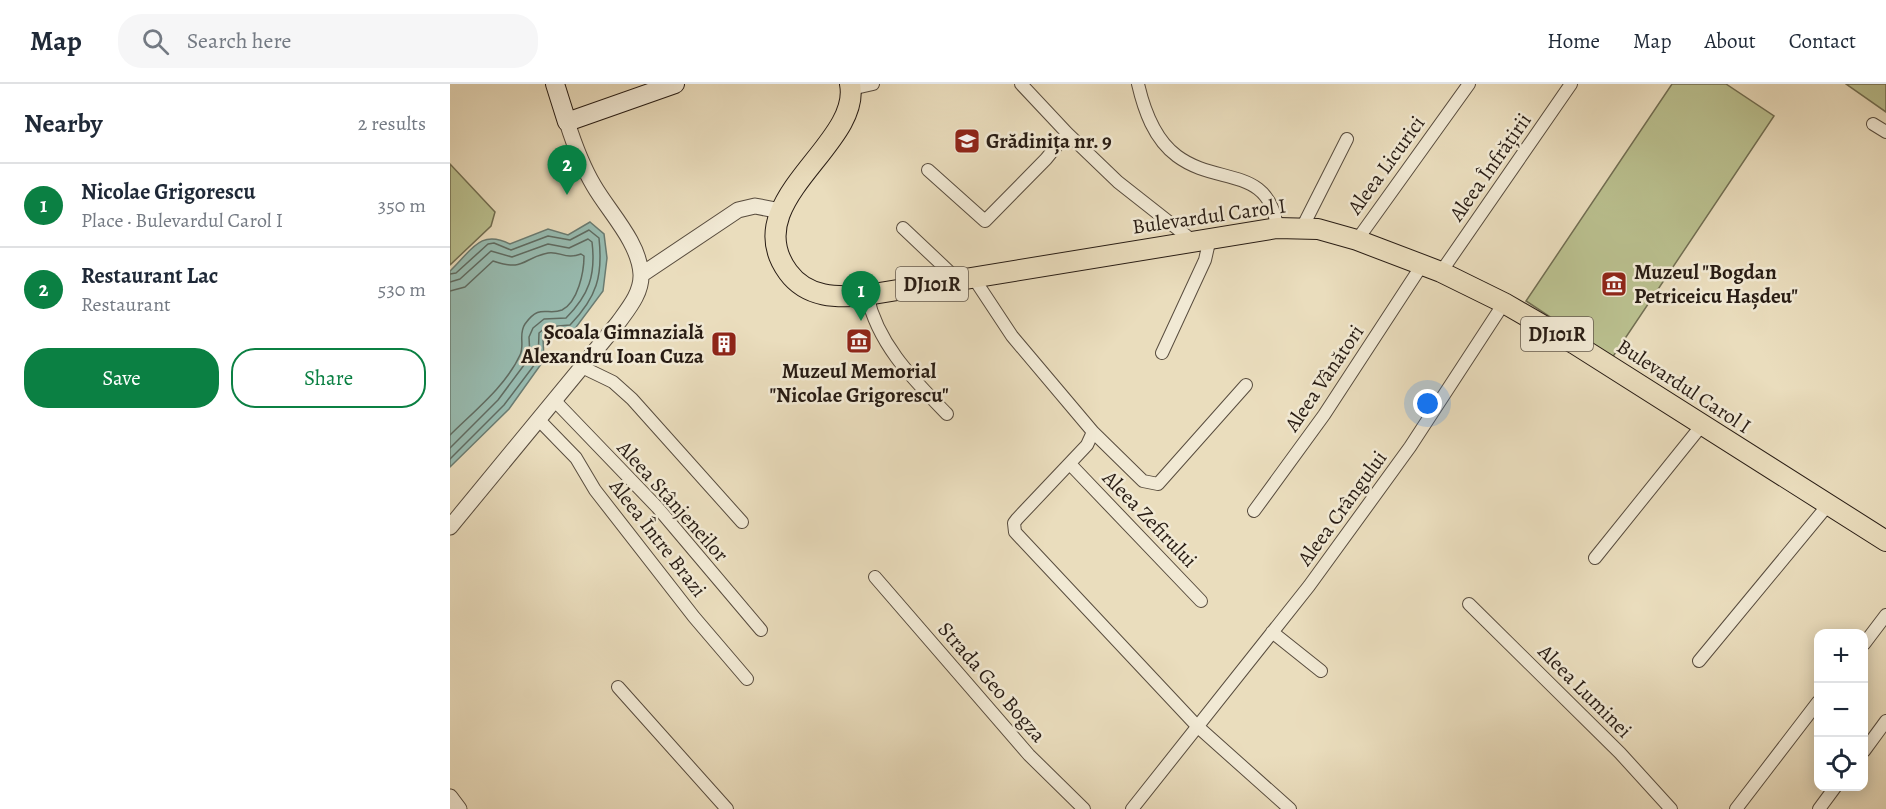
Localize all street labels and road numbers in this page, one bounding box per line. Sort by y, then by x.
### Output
street label: Aleea Înfrățirii [1442,107,1538,227]
street label: Aleea Licurici [1340,110,1431,221]
street label: Bulevardul Carol I [1130,191,1288,241]
road number: DJ101R [896,267,968,301]
road number: DJ101R [1521,317,1593,351]
street label: Aleea Vânători [1277,319,1370,438]
street label: Bulevardul Carol I [1611,332,1757,440]
street label: Aleea Stânjeneilor [610,434,735,568]
street label: Aleea Crângului [1290,445,1393,572]
street label: Aleea Zefirului [1096,464,1203,574]
street label: Aleea Între Brazi [602,472,713,603]
street label: Strada Geo Bogza [932,616,1052,748]
street label: Aleea Luminei [1531,637,1638,744]

